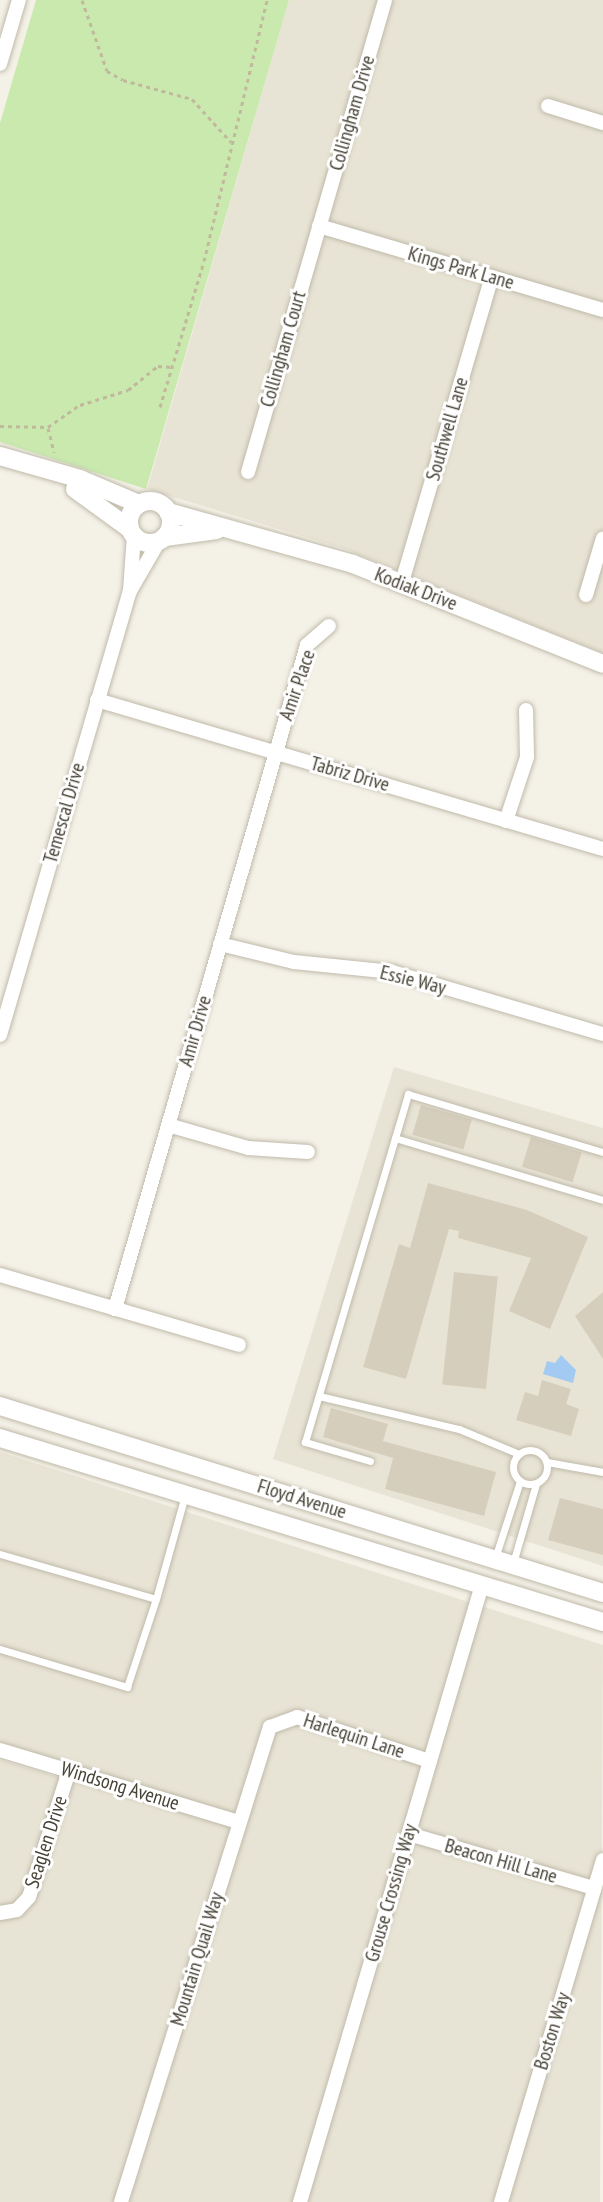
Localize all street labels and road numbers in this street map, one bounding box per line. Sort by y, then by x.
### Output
street label: Collingham Drive [324,53,380,173]
street label: Kings Park Lane [405,241,517,295]
street label: Collingham Court [255,288,311,410]
street label: Southwell Lane [421,374,473,484]
street label: Kodiak Drive [371,562,461,616]
street label: Amir Place [274,646,320,724]
street label: Tabriz Drive [308,751,392,797]
street label: Temescal Drive [38,760,90,866]
street label: Essie Way [377,960,449,1000]
street label: Amir Drive [173,993,217,1069]
street label: Floyd Avenue [254,1474,350,1524]
street label: Harlequin Lane [301,1708,407,1764]
street label: Windsong Avenue [58,1757,182,1815]
street label: Seaglen Drive [20,1793,72,1891]
street label: Grouse Crossing Way [360,1821,422,1965]
street label: Beacon Hill Lane [442,1834,560,1888]
street label: Mountain Quail Way [165,1889,229,2029]
street label: Boston Way [529,1989,575,2073]

